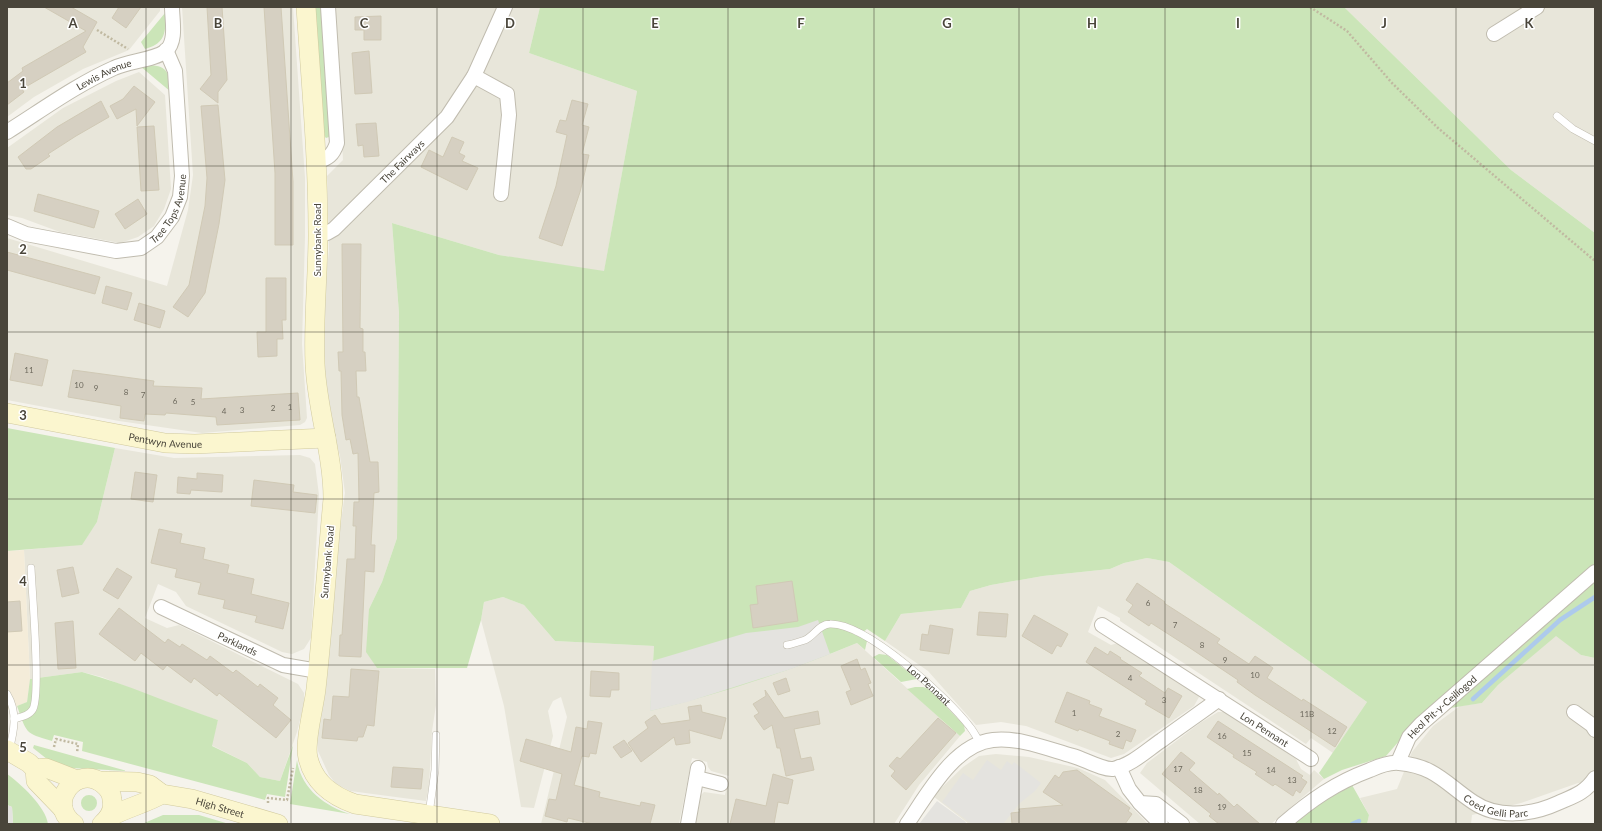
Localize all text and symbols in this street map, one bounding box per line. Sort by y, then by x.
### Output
text: A [67,15,78,31]
text: B [214,15,223,31]
text: C [360,15,369,31]
text: D [505,15,515,31]
text: E [651,15,659,31]
text: F [797,15,805,31]
text: G [942,15,952,31]
text: H [1087,15,1097,31]
text: I [1236,15,1240,31]
text: J [1381,15,1387,31]
text: K [1525,15,1535,31]
street label: Lewis Avenue [74,57,133,93]
text: 1 [19,75,27,91]
street label: The Fairways [378,137,427,186]
street label: Tree Tops Avenue [148,173,188,246]
street label: Sunnybank Road [311,203,323,277]
text: 2 [19,241,27,257]
house number: 11 [24,365,34,375]
house number: 10 [74,380,84,390]
house number: 9 [94,383,99,393]
house number: 8 [124,387,129,397]
house number: 7 [141,390,146,400]
house number: 6 [173,396,178,406]
house number: 5 [191,397,196,407]
house number: 1 [288,402,293,412]
house number: 2 [271,403,276,413]
house number: 3 [240,405,245,415]
house number: 4 [222,406,227,416]
text: 3 [19,407,27,423]
street label: Pentwyn Avenue [128,430,202,450]
street label: Sunnybank Road [318,525,336,599]
text: 4 [19,573,27,589]
house number: 6 [1146,598,1151,608]
house number: 7 [1173,620,1178,630]
street label: Parklands [216,629,260,658]
house number: 8 [1200,640,1205,650]
house number: 9 [1223,655,1228,665]
street label: Lon Pennant [905,662,954,708]
house number: 10 [1250,670,1260,680]
street label: Heol Pit-y-Ceiliogod [1405,672,1479,741]
house number: 4 [1128,673,1133,683]
house number: 3 [1162,695,1167,705]
house number: 1 [1072,708,1077,718]
street label: Lon Pennant [1238,709,1291,749]
house number: 11B [1300,709,1314,719]
house number: 12 [1327,726,1337,736]
house number: 2 [1116,729,1121,739]
house number: 16 [1217,731,1227,741]
text: 5 [19,739,27,755]
house number: 15 [1242,748,1252,758]
house number: 17 [1173,764,1183,774]
house number: 14 [1266,765,1276,775]
house number: 13 [1287,775,1297,785]
house number: 18 [1193,785,1203,795]
street label: Coed Gelli Parc [1461,791,1529,819]
street label: High Street [195,794,246,820]
house number: 19 [1217,802,1227,812]

